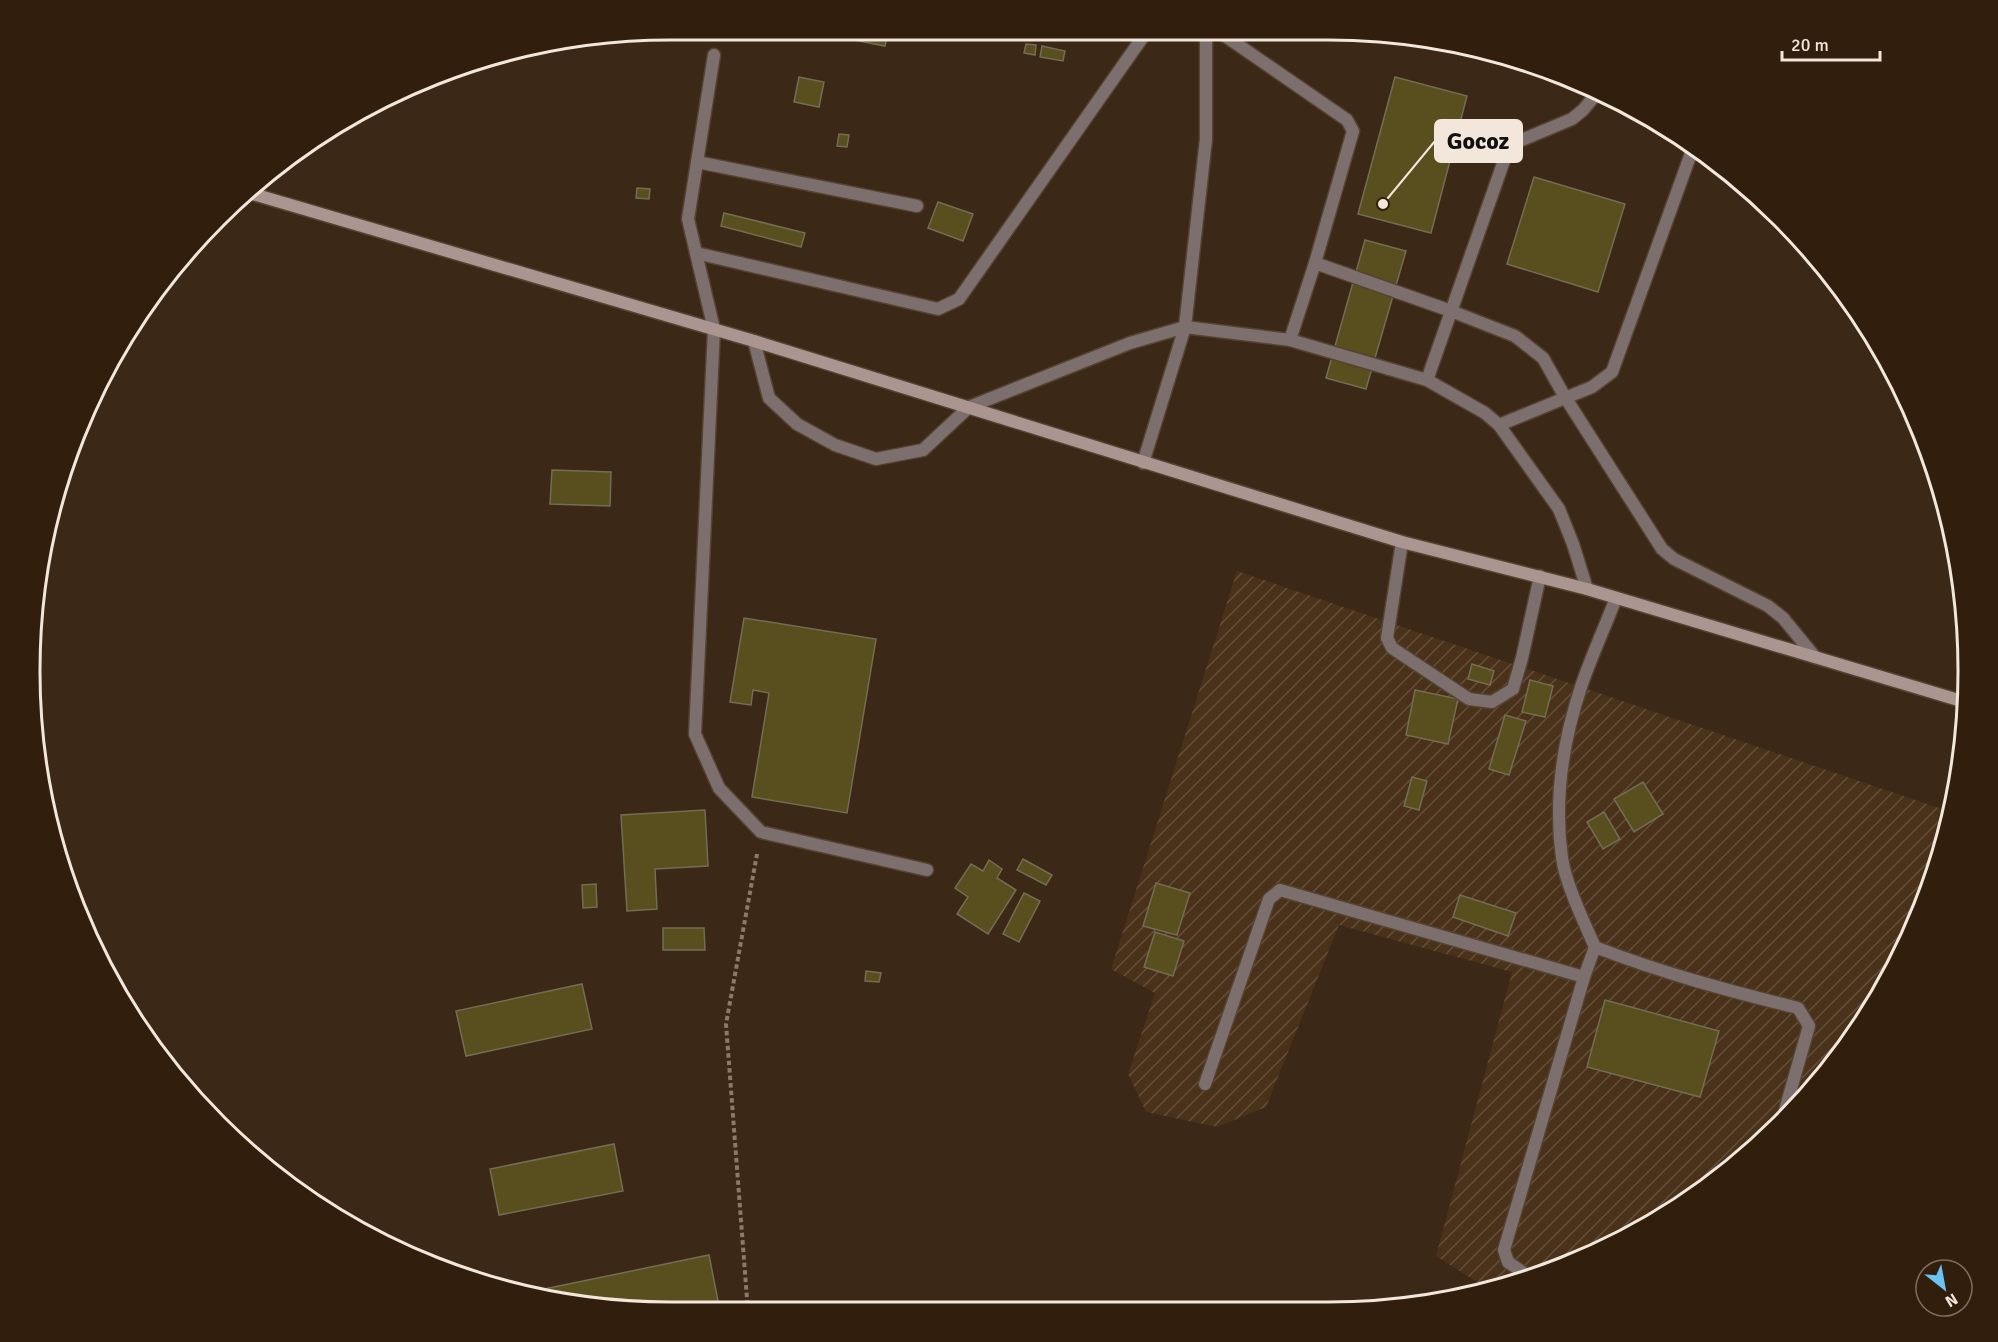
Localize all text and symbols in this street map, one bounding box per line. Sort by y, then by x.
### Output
scale bar [1782,24,1880,62]
text: 20 m [1791,34,1829,56]
callout: Gocoz [1435,120,1522,162]
text: Gocoz [1447,126,1509,156]
north arrow [1914,1258,1974,1318]
text: N [1941,1289,1961,1311]

